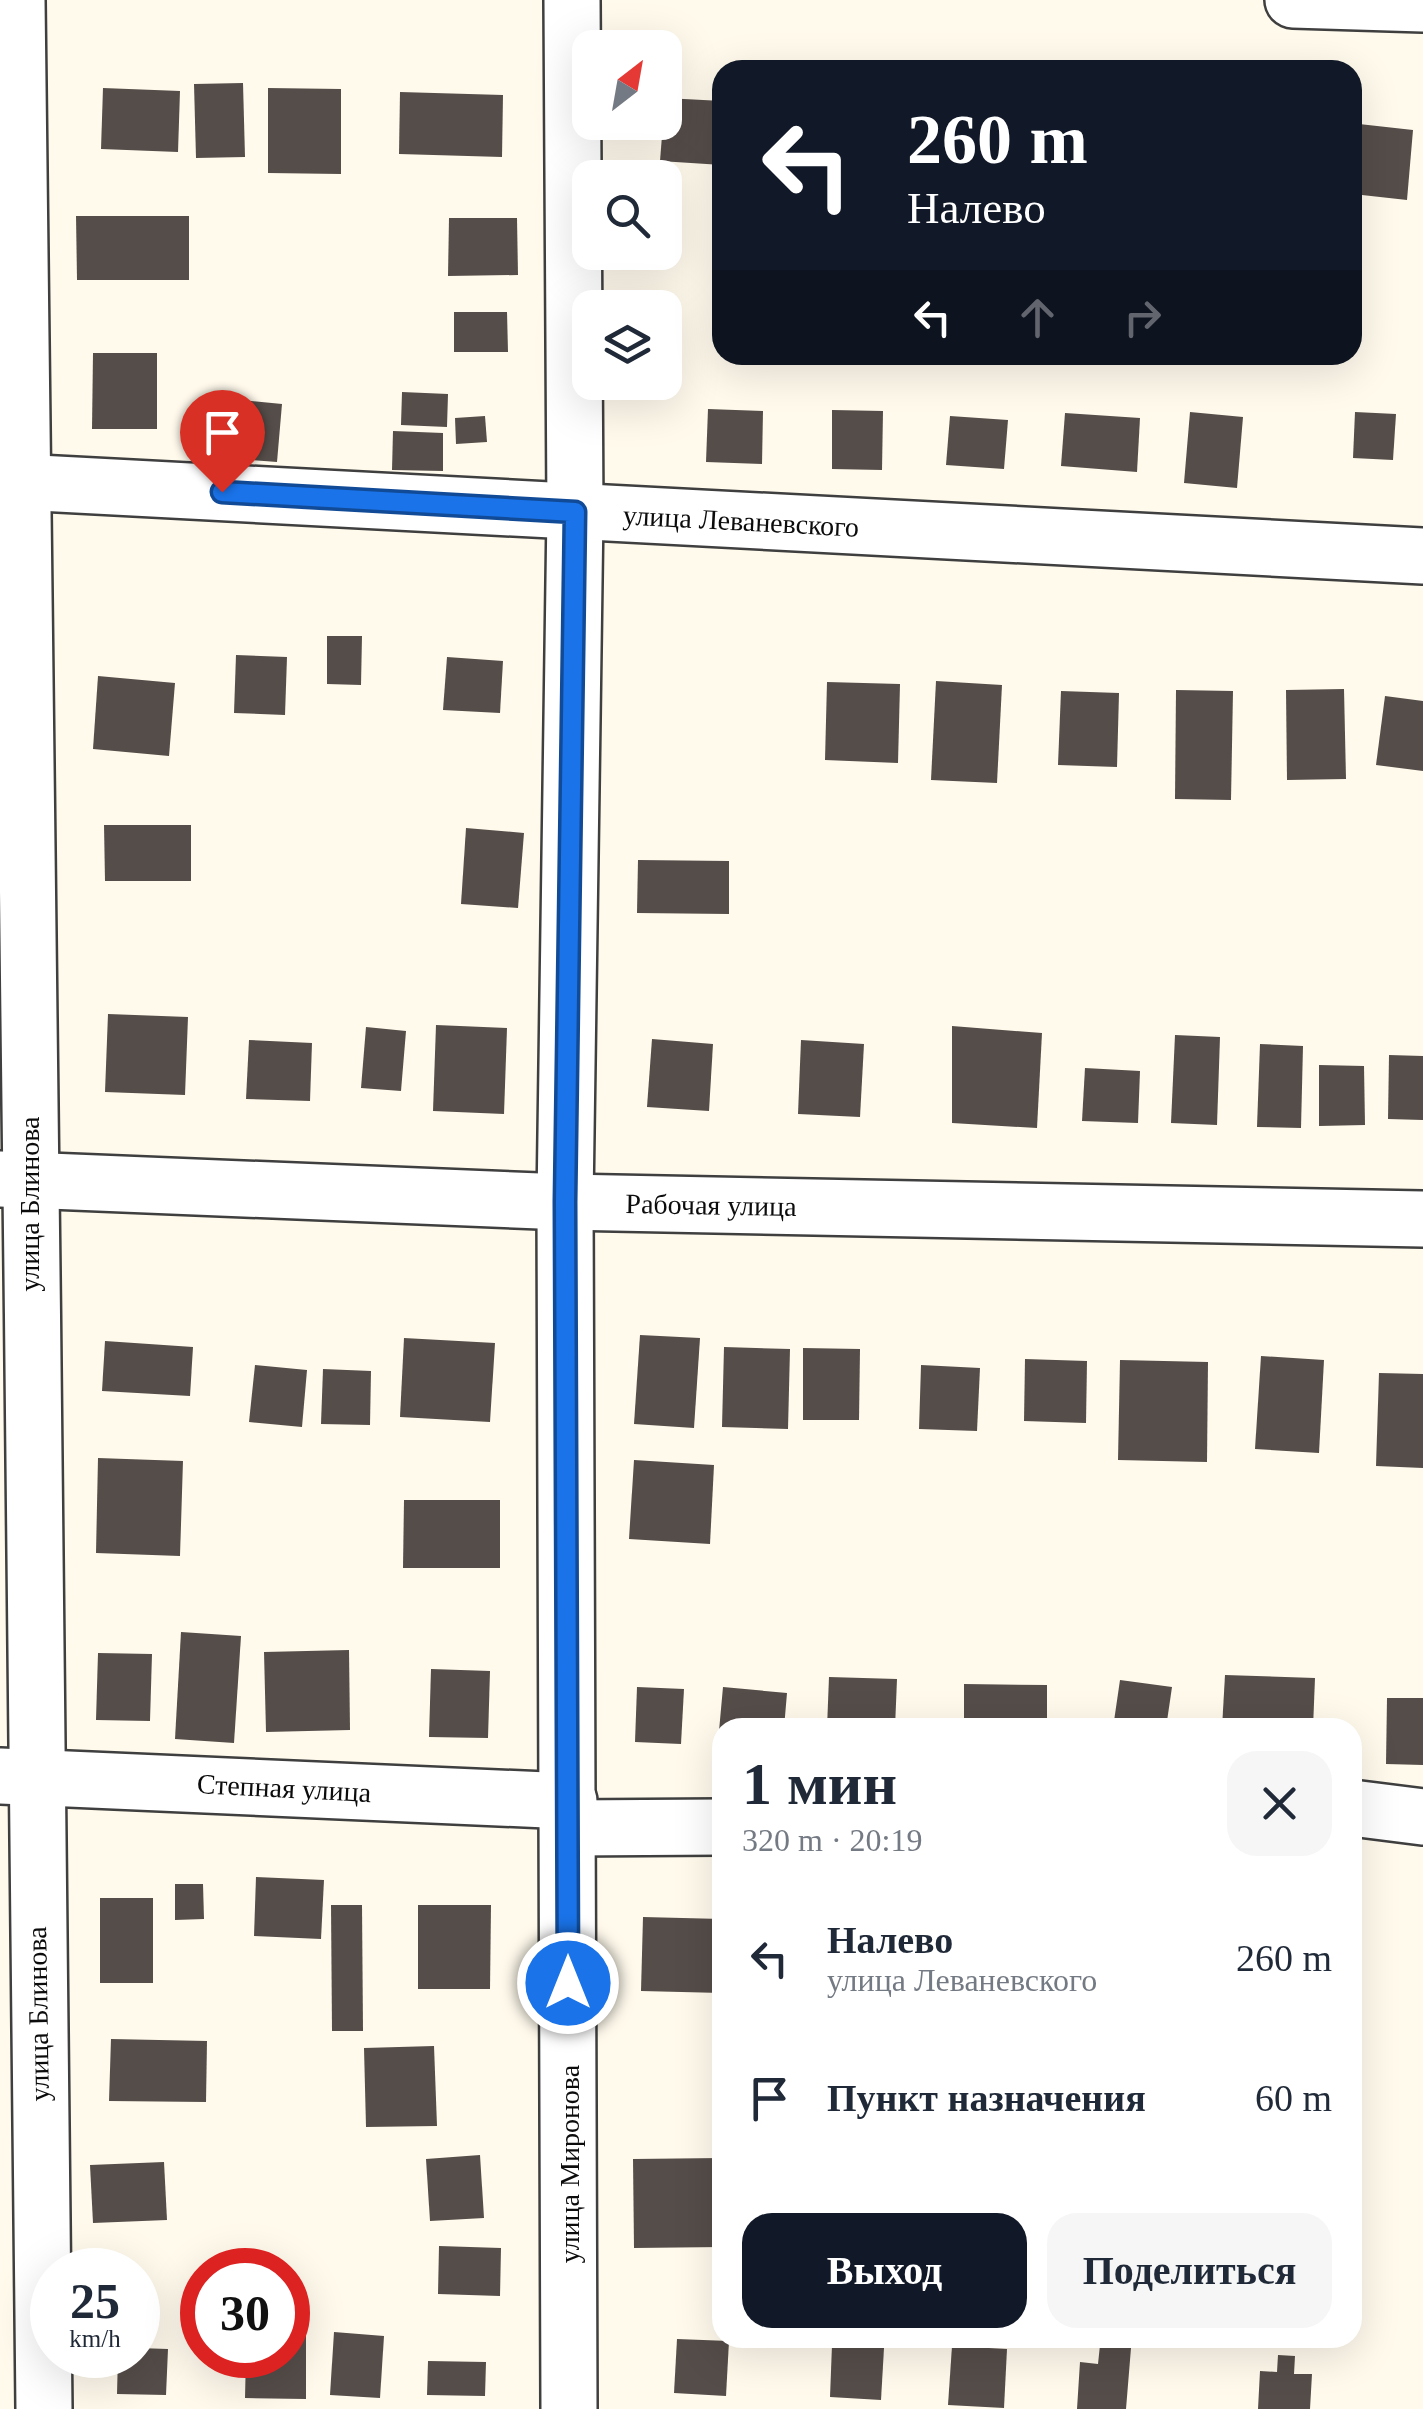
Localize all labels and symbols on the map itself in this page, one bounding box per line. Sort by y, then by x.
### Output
north arrow [572,30,682,140]
pin [180,390,265,493]
street label: улица Леваневского [622,499,860,543]
street label: улица Блинова [14,1116,45,1292]
street label: Рабочая улица [625,1188,797,1222]
street label: Степная улица [196,1768,372,1808]
street label: улица Блинова [21,1926,55,2102]
position arrow [516,1931,620,2035]
street label: улица Миронова [554,2064,585,2263]
speed limit sign: 30 [180,2248,310,2378]

